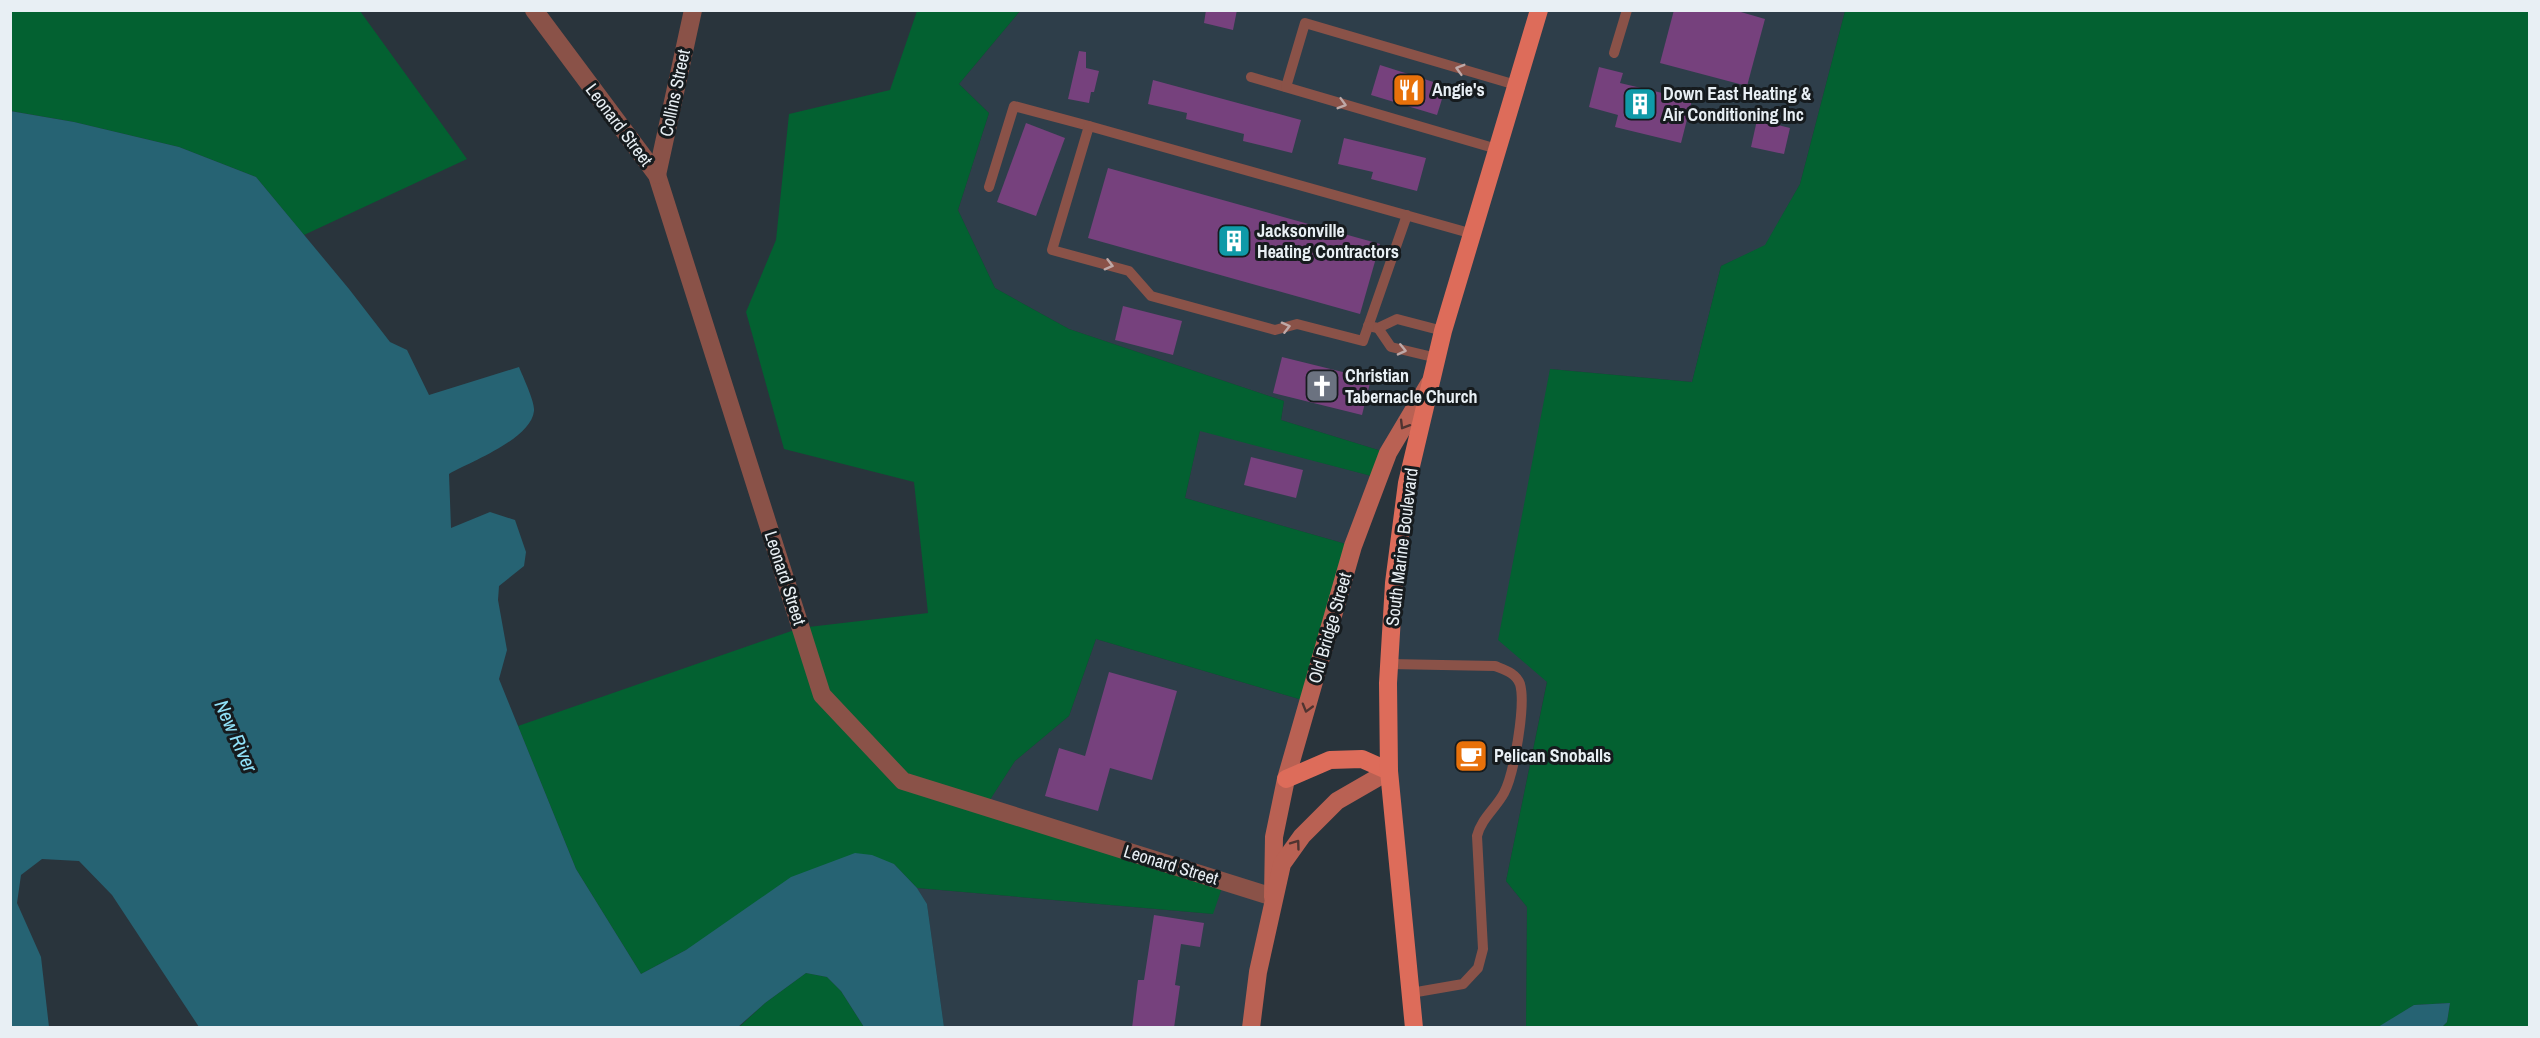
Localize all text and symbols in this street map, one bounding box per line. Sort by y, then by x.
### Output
street label: Collins Street [653,47,696,139]
one-way arrow [1455,63,1465,76]
restaurant icon: Angie's [1391,72,1427,108]
place label: Angie's [1432,77,1485,102]
street label: Leonard Street [580,78,659,171]
place label: Down East Heating & Air Conditioning Inc [1663,81,1812,127]
building icon: Down East Heating & Air Conditioning Inc [1622,86,1658,122]
one-way arrow [1337,97,1347,109]
place label: Jacksonville Heating Contractors [1257,218,1399,264]
building icon: Jacksonville Heating Contractors [1216,223,1252,259]
one-way arrow [1103,258,1113,270]
one-way arrow [1281,322,1291,335]
one-way arrow [1397,343,1407,356]
place label: Christian Tabernacle Church [1345,363,1478,409]
church icon: Christian Tabernacle Church [1304,368,1340,404]
one-way arrow [1400,419,1412,429]
street label: South Marine Boulevard [1379,466,1424,627]
street label: Leonard Street [758,528,812,628]
street label: Old Bridge Street [1302,570,1357,686]
water label: New River [209,695,265,777]
one-way arrow [1302,702,1314,713]
cafe icon: Pelican Snoballs [1453,738,1489,774]
place label: Pelican Snoballs [1494,743,1611,768]
street label: Leonard Street [1121,838,1221,891]
one-way arrow [1289,840,1300,851]

